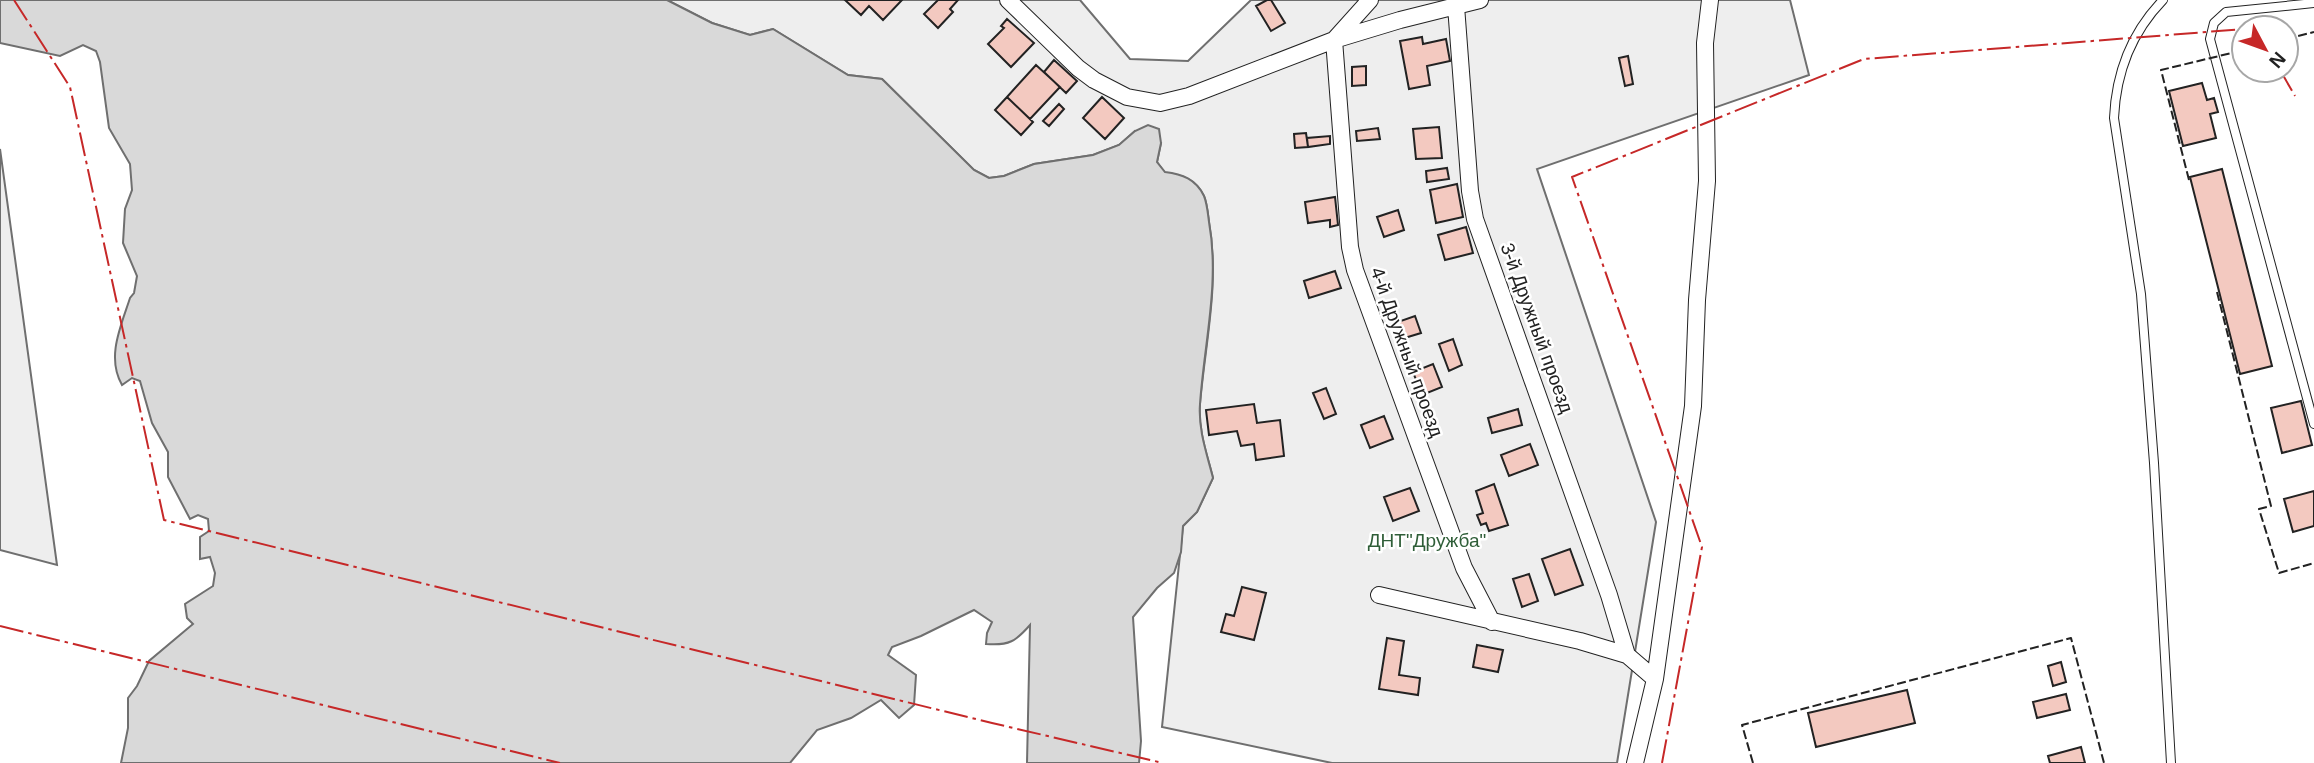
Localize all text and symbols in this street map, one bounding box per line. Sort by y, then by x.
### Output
north arrow [2230,14,2300,84]
text: N [2265,48,2290,72]
street label: 3-й Дружный проезд [1496,240,1578,416]
street label: 4-й Дружный проезд [1366,264,1448,440]
park label: ДНТ"Дружба" [1368,530,1486,551]

